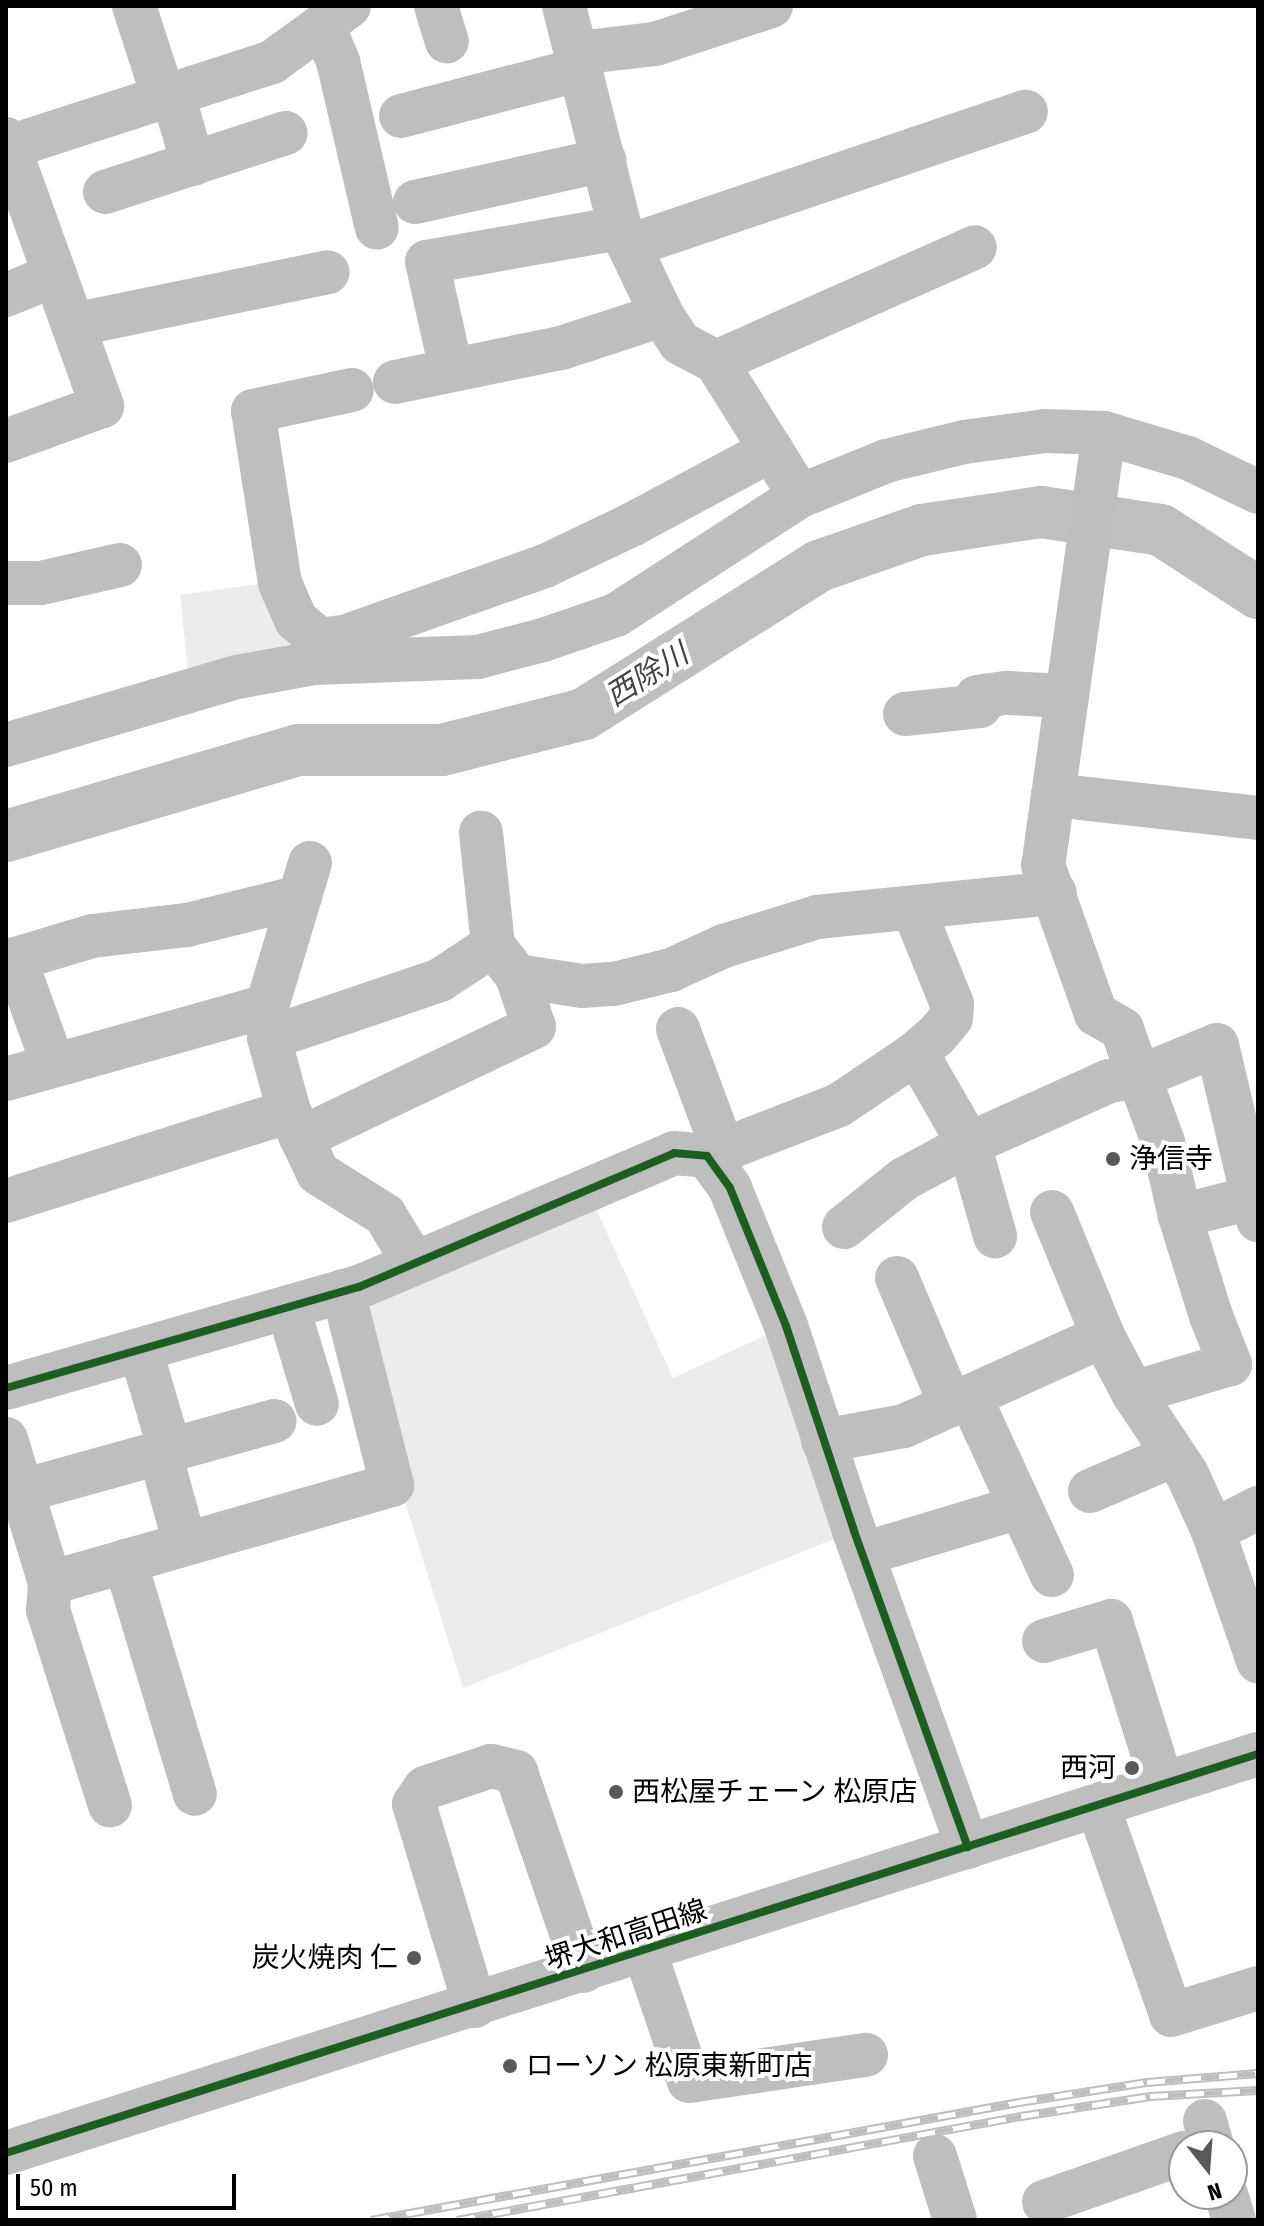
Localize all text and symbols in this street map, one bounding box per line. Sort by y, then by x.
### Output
water label: 西除川 [599,636,695,714]
place label: 浄信寺 [1129,1142,1213,1176]
marker: 浄信寺 [1104,1150,1122,1168]
place label: 西河 [1060,1751,1116,1785]
marker: 西河 [1123,1759,1141,1777]
place label: 西松屋チェーン 松原店 [632,1775,919,1809]
marker: 西松屋チェーン 松原店 [607,1783,625,1801]
street label: 堺大和高田線 [541,1893,711,1977]
place label: 炭火焼肉 仁 [251,1941,398,1975]
marker: 炭火焼肉 仁 [405,1949,423,1967]
place label: ローソン 松原東新町店 [526,2049,813,2083]
marker: ローソン 松原東新町店 [501,2057,519,2075]
north arrow [1168,2130,1248,2210]
scale bar [20,2158,240,2208]
text: 50 m [30,2174,78,2202]
text: N [1204,2177,1225,2206]

